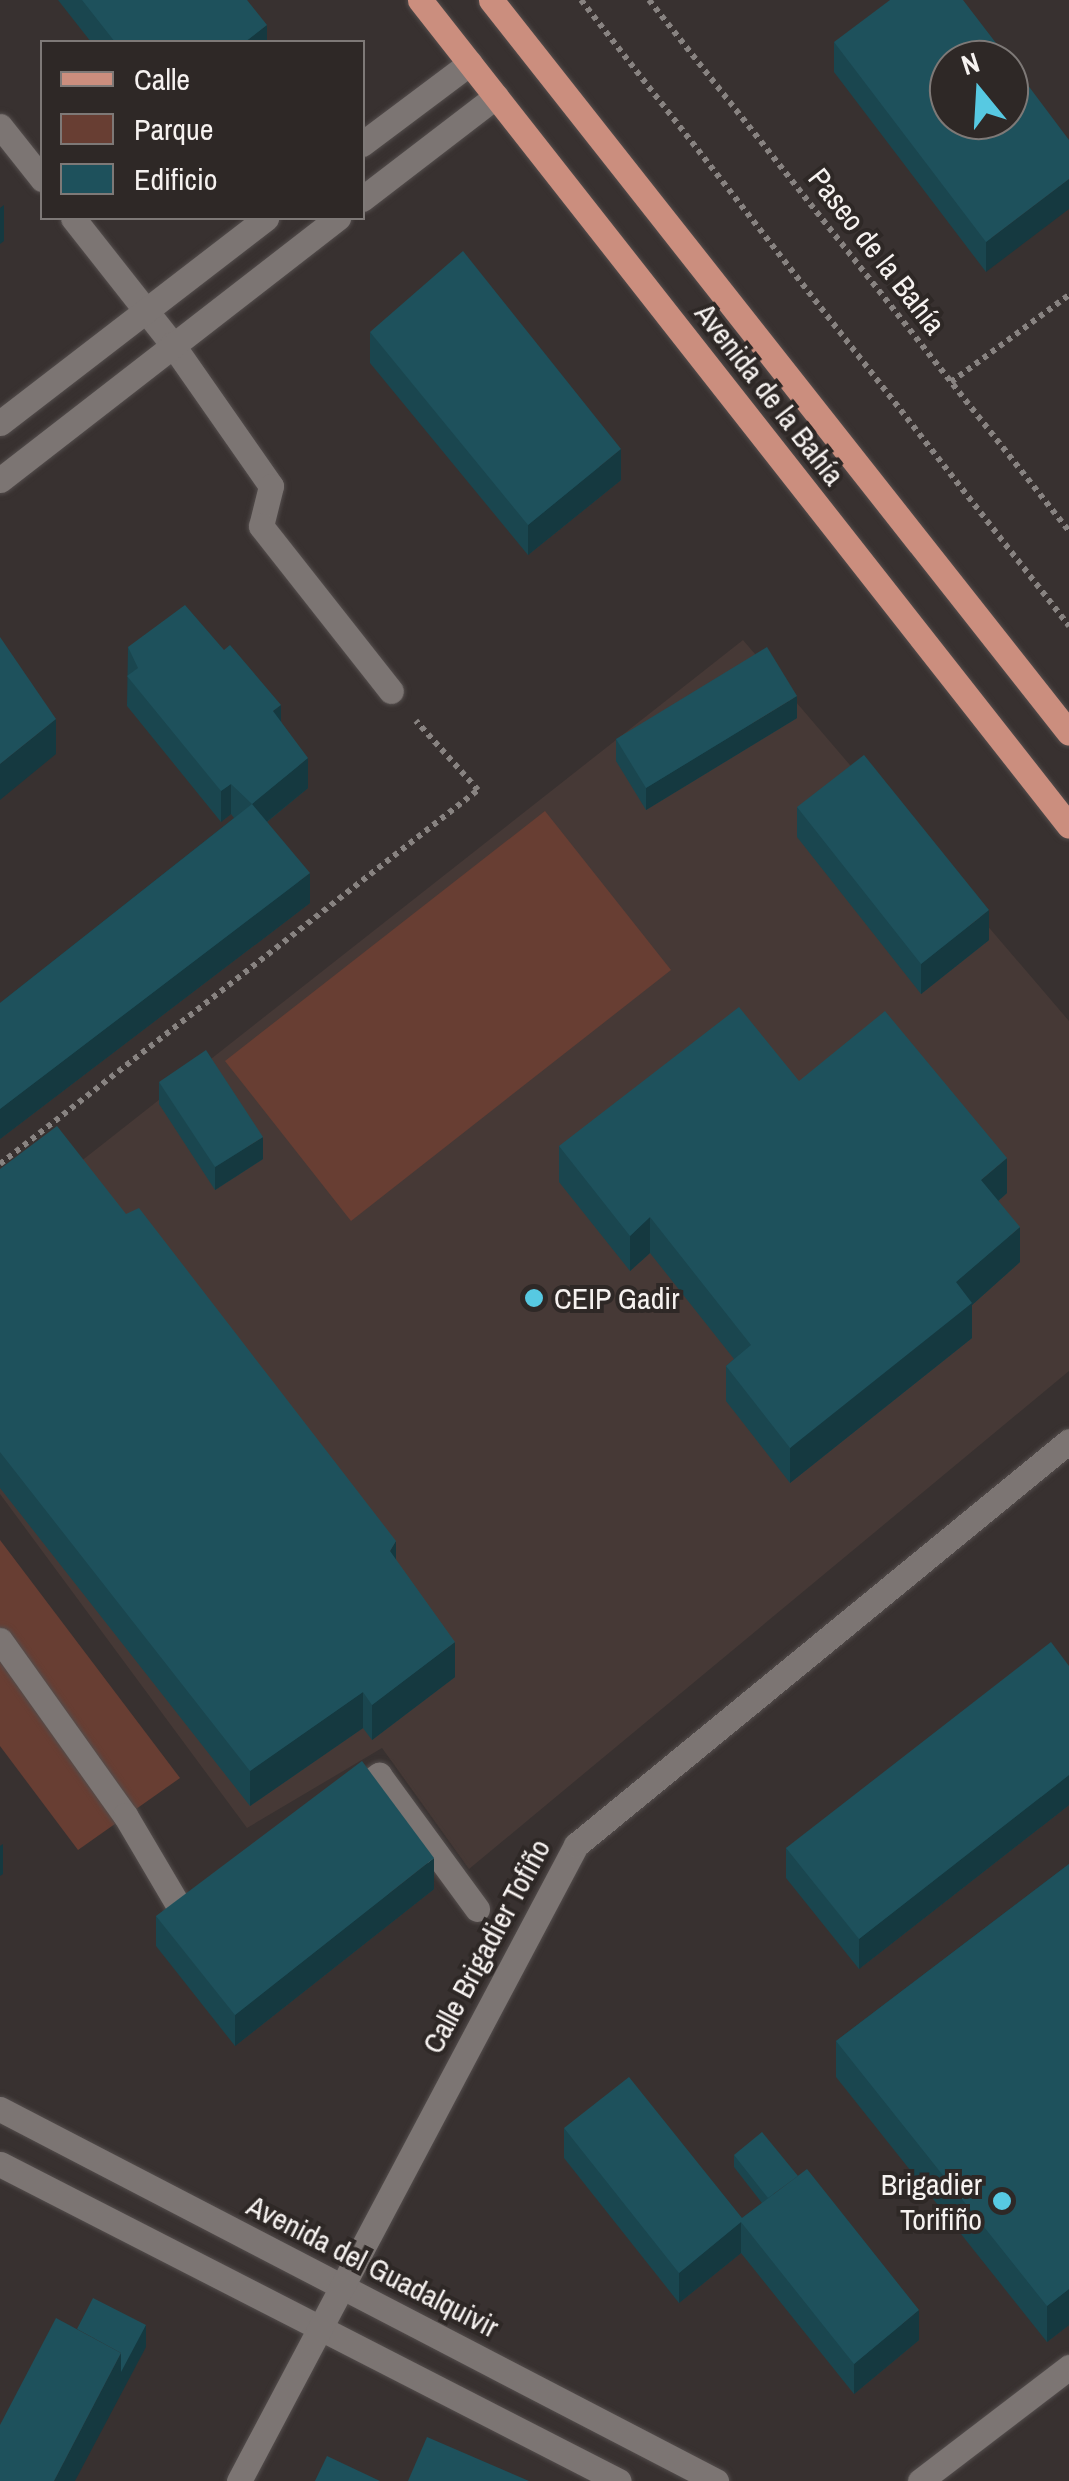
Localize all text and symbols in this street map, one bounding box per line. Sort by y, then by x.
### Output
legend [40,40,365,220]
north arrow [929,40,1029,140]
text: N [957,43,984,84]
text: Calle [134,59,190,99]
text: Parque [134,109,213,149]
text: Edificio [134,159,217,199]
street label: Paseo de la Bahía [801,161,953,341]
street label: Avenida de la Bahía [688,296,852,492]
place label: CEIP Gadir [554,1280,680,1316]
marker: CEIP Gadir [523,1287,545,1309]
street label: Calle Brigadier Tofiño [414,1833,558,2059]
place label: Brigadier Torifiño [881,2166,982,2236]
street label: Avenida del Guadalquivir [241,2187,505,2345]
marker: Brigadier Torifiño [991,2190,1013,2212]

